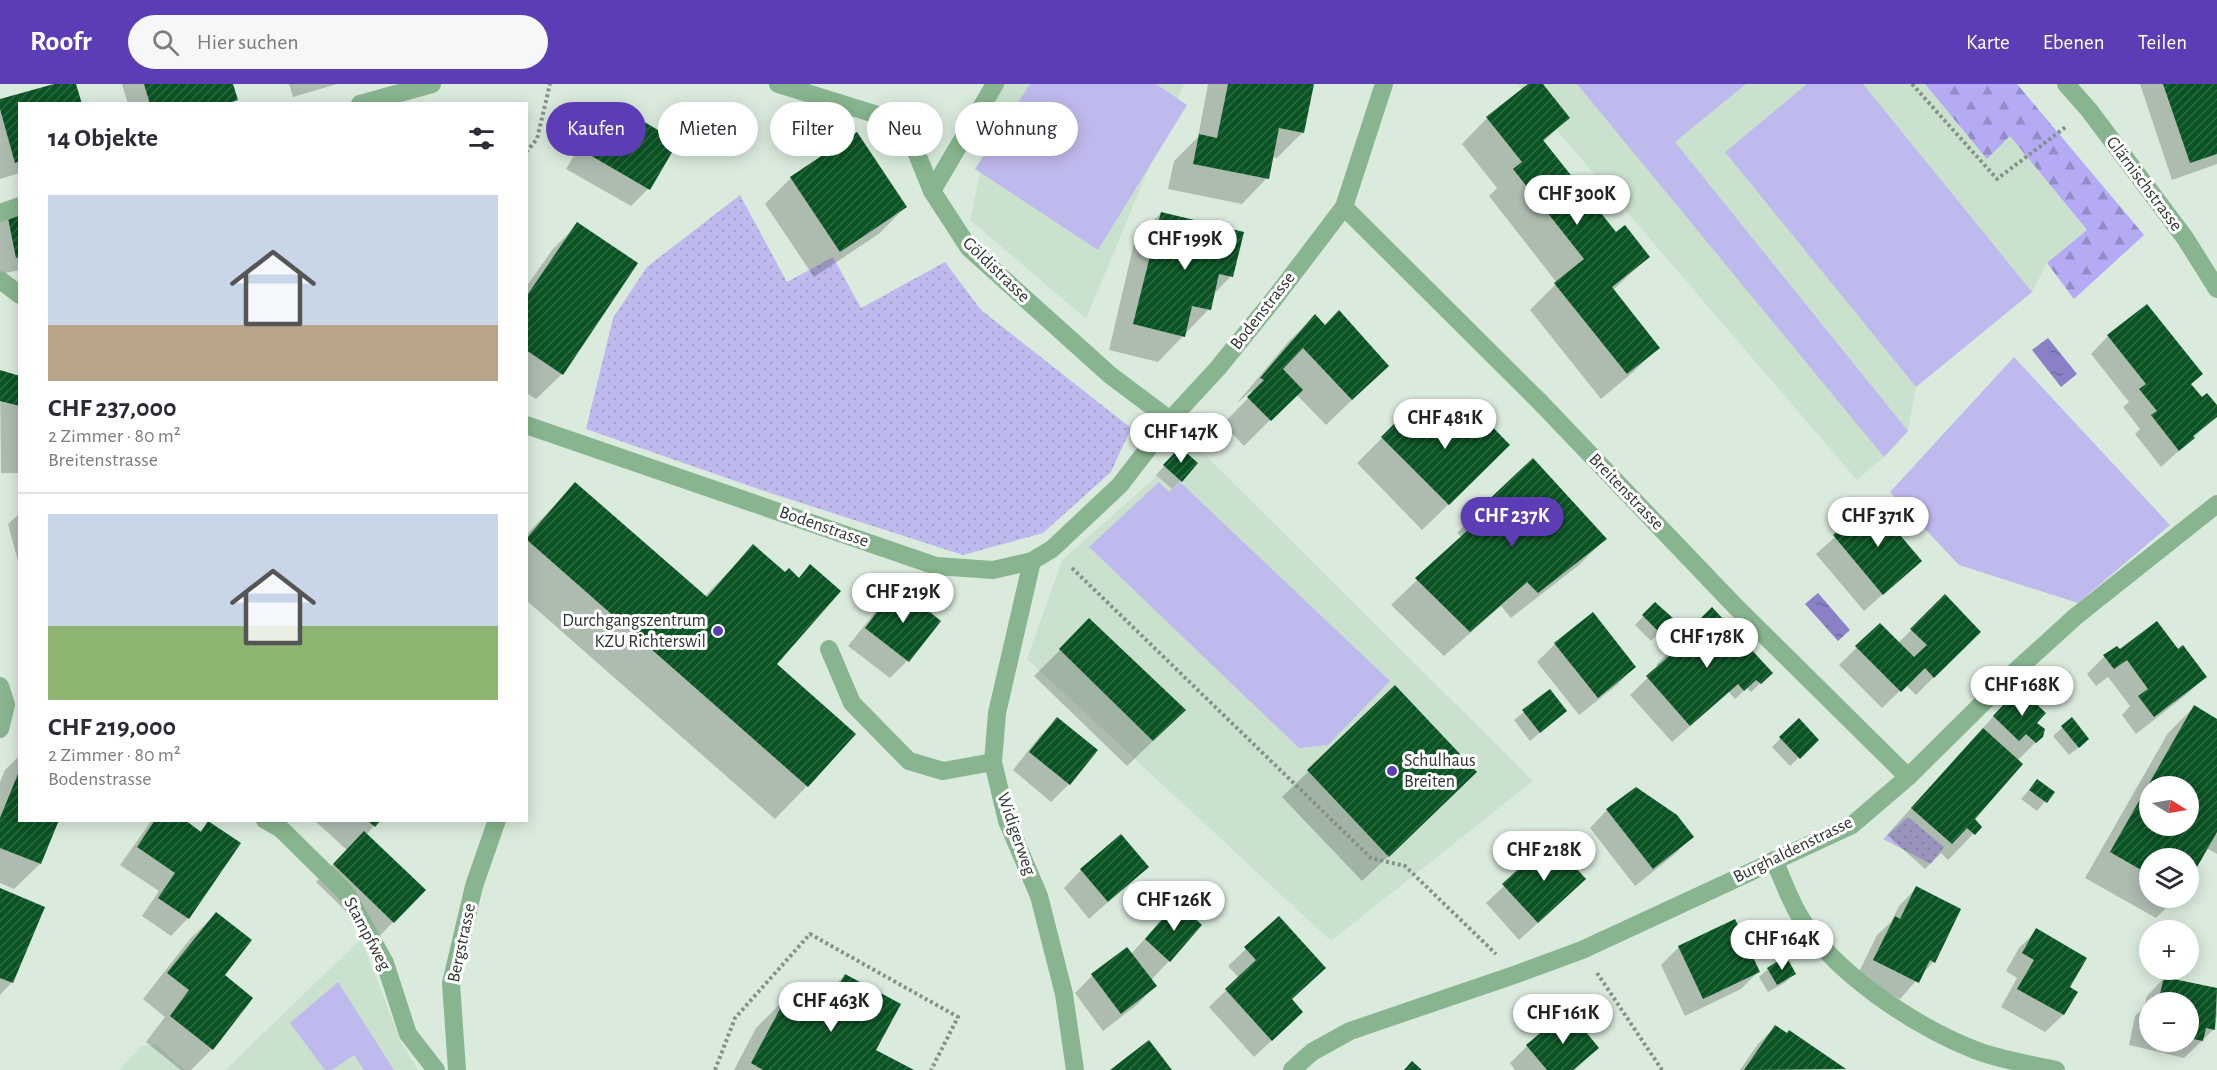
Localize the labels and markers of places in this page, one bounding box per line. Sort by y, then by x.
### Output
pin: CHF 300K [1515,175,1639,226]
pin: CHF 199K [1123,220,1247,271]
pin: CHF 481K [1383,399,1507,450]
pin: CHF 147K [1119,413,1243,464]
pin: CHF 237K [1450,497,1574,548]
pin: CHF 371K [1816,497,1940,548]
pin: CHF 219K [841,573,965,624]
place label: Durchgangszentrum KZU Richterswil [562,612,706,651]
pin: CHF 178K [1645,618,1769,669]
marker: Durchgangszentrum KZU Richterswil [711,624,725,638]
pin: CHF 168K [1960,666,2084,717]
place label: Schulhaus Breiten [1404,752,1476,791]
marker: Schulhaus Breiten [1385,764,1399,778]
pin: CHF 218K [1482,831,1606,882]
pin: CHF 126K [1112,881,1236,932]
pin: CHF 164K [1720,920,1844,971]
pin: CHF 463K [769,982,893,1033]
pin: CHF 161K [1501,994,1625,1045]

